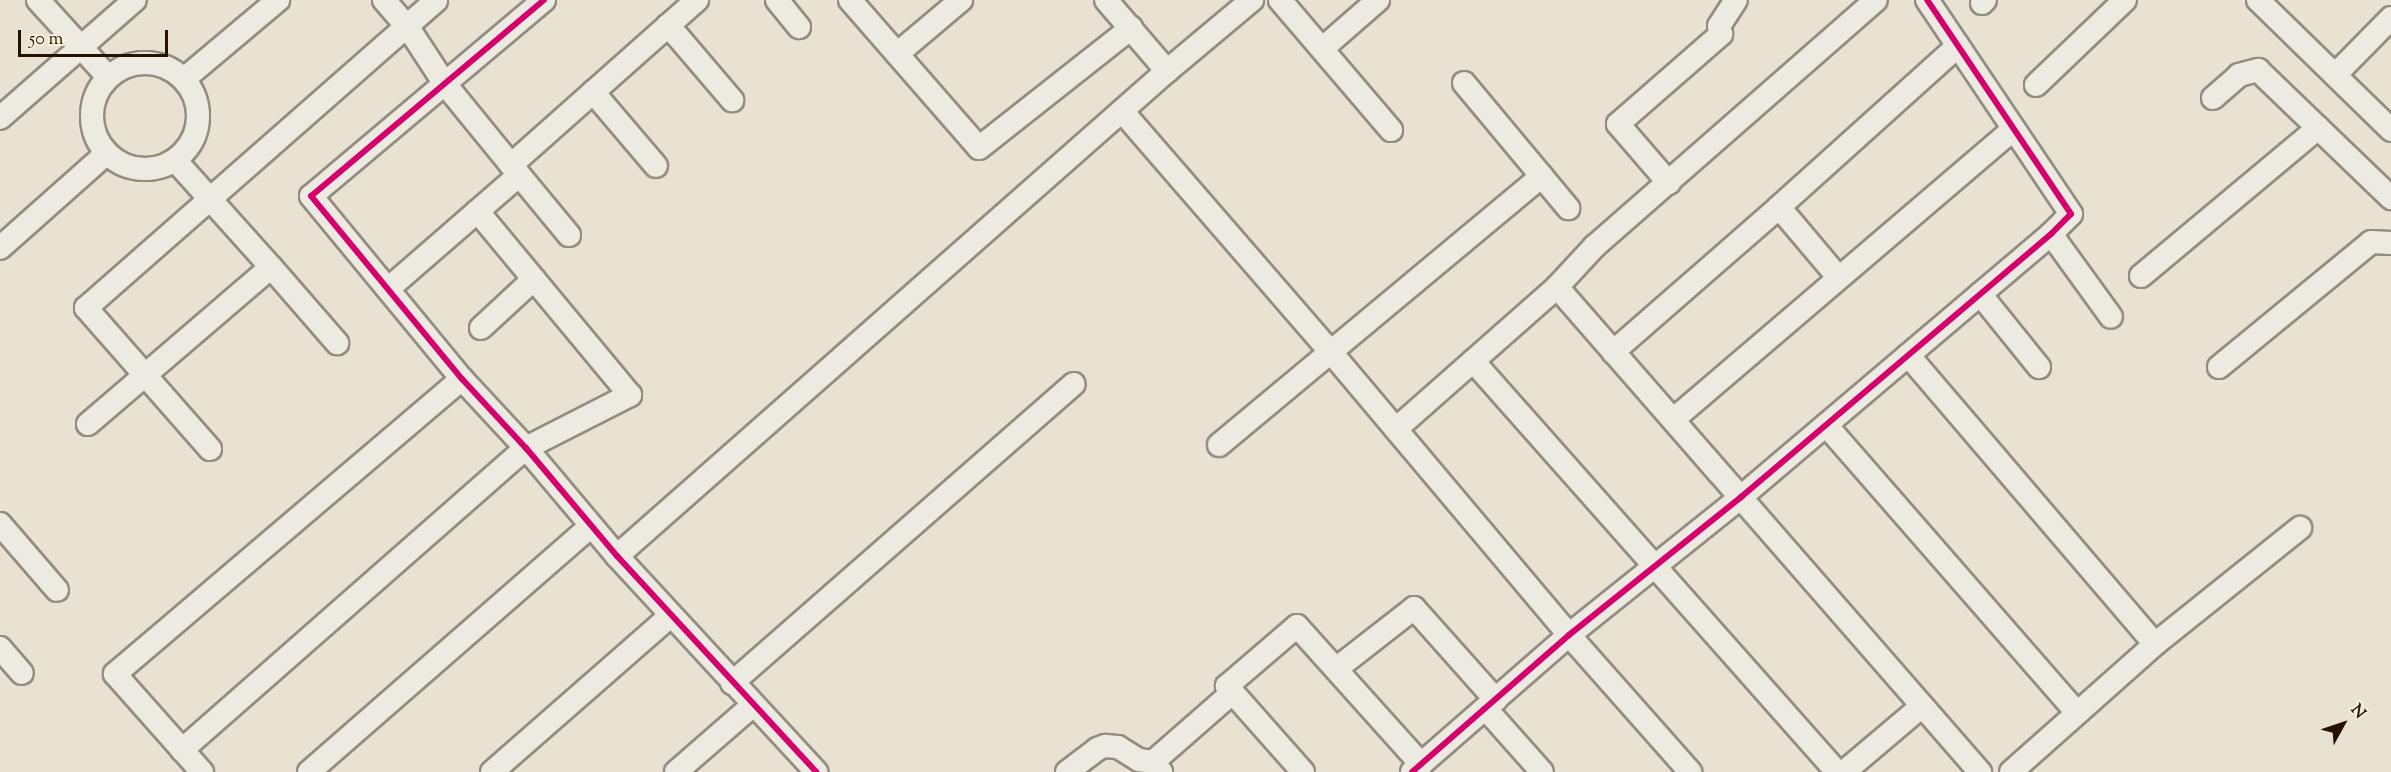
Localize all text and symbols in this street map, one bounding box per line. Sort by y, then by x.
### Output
scale bar [21,18,171,56]
text: 50 m [29,27,63,53]
north arrow [2313,694,2373,754]
text: N [2344,700,2370,724]

